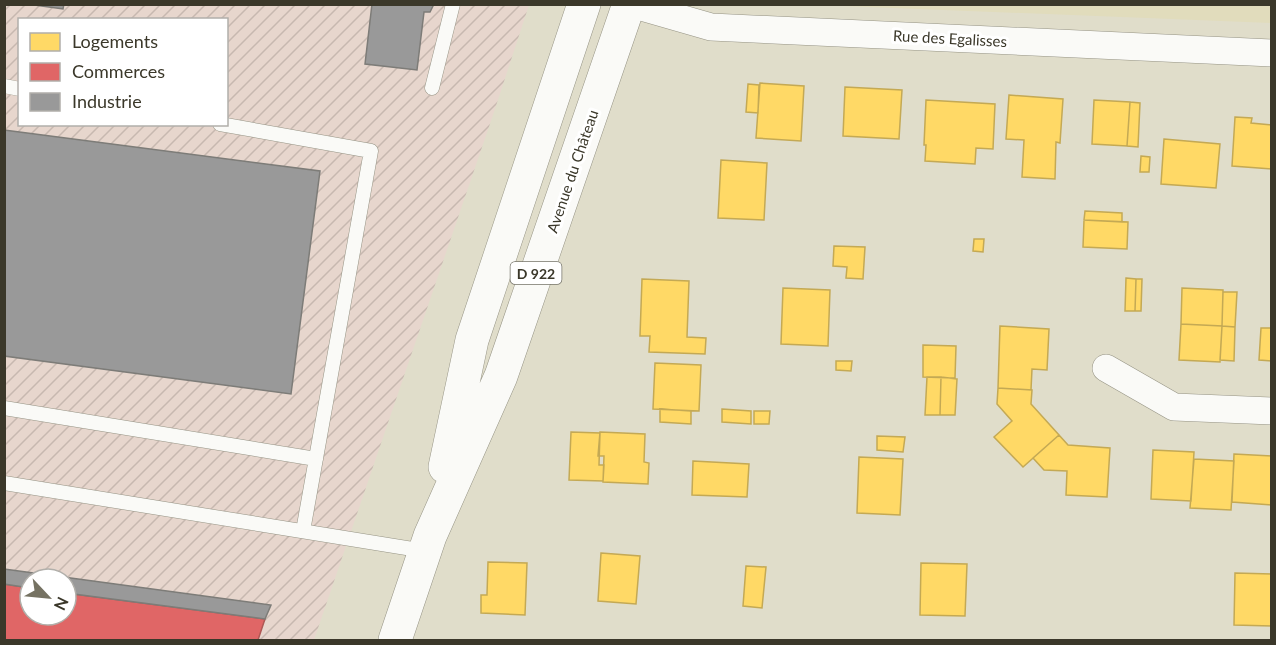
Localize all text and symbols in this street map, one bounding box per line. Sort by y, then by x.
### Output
legend [18,18,228,126]
street label: Rue des Egalisses [893,26,1007,50]
text: Logements [72,30,158,52]
text: Commerces [72,60,165,82]
text: Industrie [72,90,142,112]
street label: Avenue du Château [543,107,601,235]
road number: D 922 [510,262,562,284]
north arrow [18,567,78,627]
text: N [51,594,73,613]

